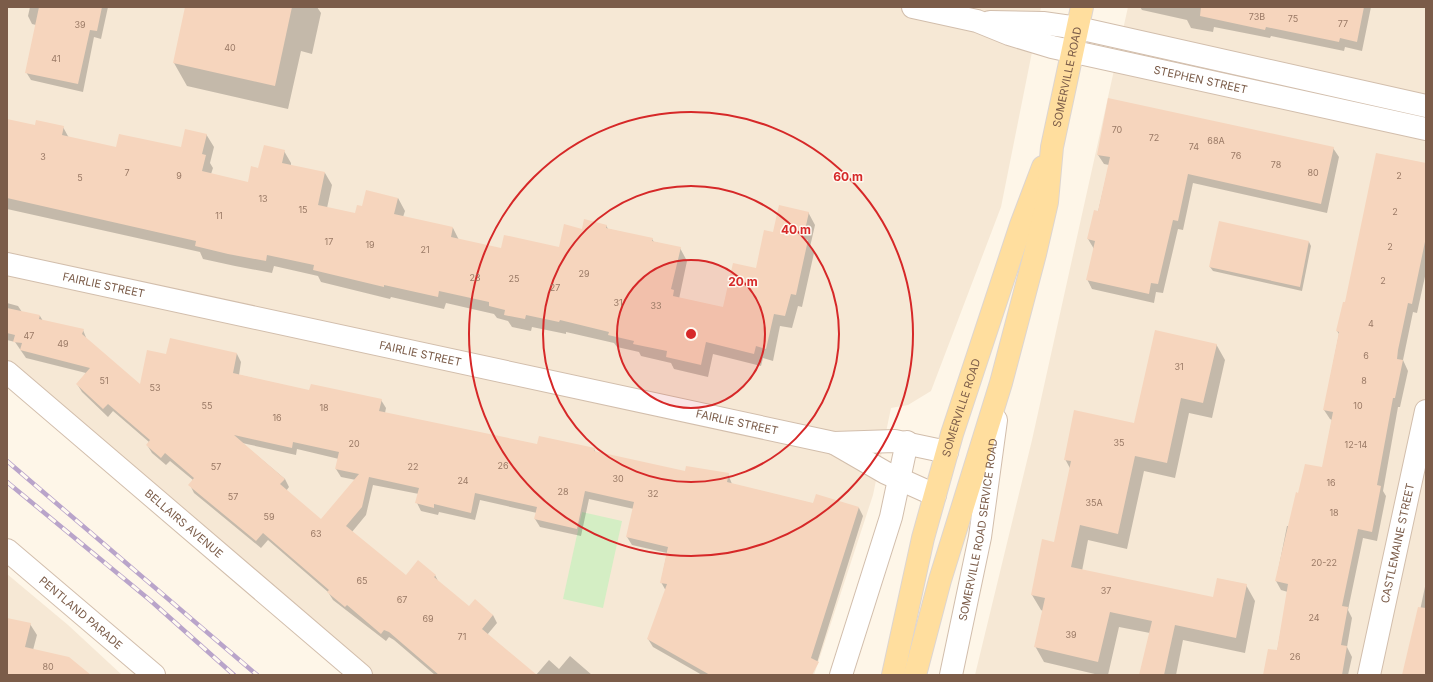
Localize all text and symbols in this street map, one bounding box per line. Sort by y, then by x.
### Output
house number: 73B [1249,11,1265,22]
house number: 75 [1288,13,1298,24]
house number: 77 [1338,18,1348,29]
house number: 39 [74,19,86,30]
street label: SOMERVILLE ROAD [1049,25,1085,129]
house number: 40 [224,42,236,53]
house number: 41 [51,53,61,64]
street label: STEPHEN STREET [1152,62,1249,97]
house number: 70 [1112,124,1123,135]
house number: 72 [1149,132,1159,143]
house number: 68A [1207,135,1225,146]
house number: 74 [1189,141,1199,152]
house number: 76 [1231,150,1242,161]
house number: 3 [40,151,46,162]
house number: 78 [1271,159,1282,170]
house number: 7 [124,167,130,178]
house number: 80 [1307,167,1319,178]
text: 60 m [833,169,863,184]
house number: 9 [176,170,182,181]
house number: 2 [1396,170,1402,181]
house number: 5 [77,172,83,183]
house number: 13 [258,193,268,204]
house number: 15 [298,204,308,215]
house number: 2 [1392,206,1398,217]
house number: 11 [215,210,223,221]
text: 40 m [781,222,811,237]
house number: 17 [325,236,333,247]
house number: 19 [365,239,375,250]
house number: 2 [1387,241,1393,252]
house number: 21 [420,244,430,255]
house number: 29 [578,268,590,279]
street label: FAIRLIE STREET [61,269,146,301]
house number: 23 [469,272,481,283]
house number: 25 [509,273,519,284]
text: 20 m [728,274,758,289]
house number: 2 [1380,275,1386,286]
house number: 27 [550,282,560,293]
house number: 31 [613,297,623,308]
house number: 33 [650,300,662,311]
house number: 4 [1368,318,1374,329]
centre of rings [684,327,698,341]
house number: 47 [24,330,34,341]
house number: 49 [57,338,69,349]
street label: FAIRLIE STREET [378,338,463,369]
house number: 6 [1363,350,1369,361]
street label: SOMERVILLE ROAD [939,357,983,458]
house number: 31 [1174,361,1184,372]
house number: 51 [99,375,109,386]
house number: 8 [1361,375,1367,386]
house number: 53 [149,382,161,393]
house number: 55 [202,400,212,411]
house number: 10 [1353,400,1363,411]
house number: 18 [319,402,329,413]
street label: FAIRLIE STREET [695,406,779,438]
house number: 16 [272,412,282,423]
street label: SOMERVILLE ROAD SERVICE ROAD [956,437,1000,622]
house number: 35 [1113,437,1125,448]
house number: 20 [348,438,360,449]
house number: 12-14 [1345,439,1368,450]
house number: 26 [497,460,509,471]
house number: 57 [211,461,221,472]
house number: 22 [408,461,418,472]
house number: 30 [612,473,624,484]
house number: 24 [457,475,469,486]
house number: 16 [1326,477,1336,488]
street label: CASTLEMAINE STREET [1378,482,1417,604]
street label: BELLAIRS AVENUE [142,486,226,561]
house number: 28 [557,486,569,497]
house number: 32 [647,488,659,499]
house number: 57 [228,491,238,502]
house number: 35A [1085,497,1103,508]
house number: 18 [1329,507,1339,518]
house number: 59 [263,511,275,522]
house number: 63 [310,528,322,539]
house number: 20-22 [1311,557,1337,568]
street label: PENTLAND PARADE [36,573,126,652]
house number: 65 [356,575,368,586]
house number: 37 [1101,585,1111,596]
house number: 67 [397,594,407,605]
house number: 24 [1308,612,1320,623]
house number: 69 [422,613,434,624]
house number: 39 [1065,629,1077,640]
house number: 71 [458,631,466,642]
house number: 26 [1289,651,1301,662]
house number: 80 [42,661,54,672]

